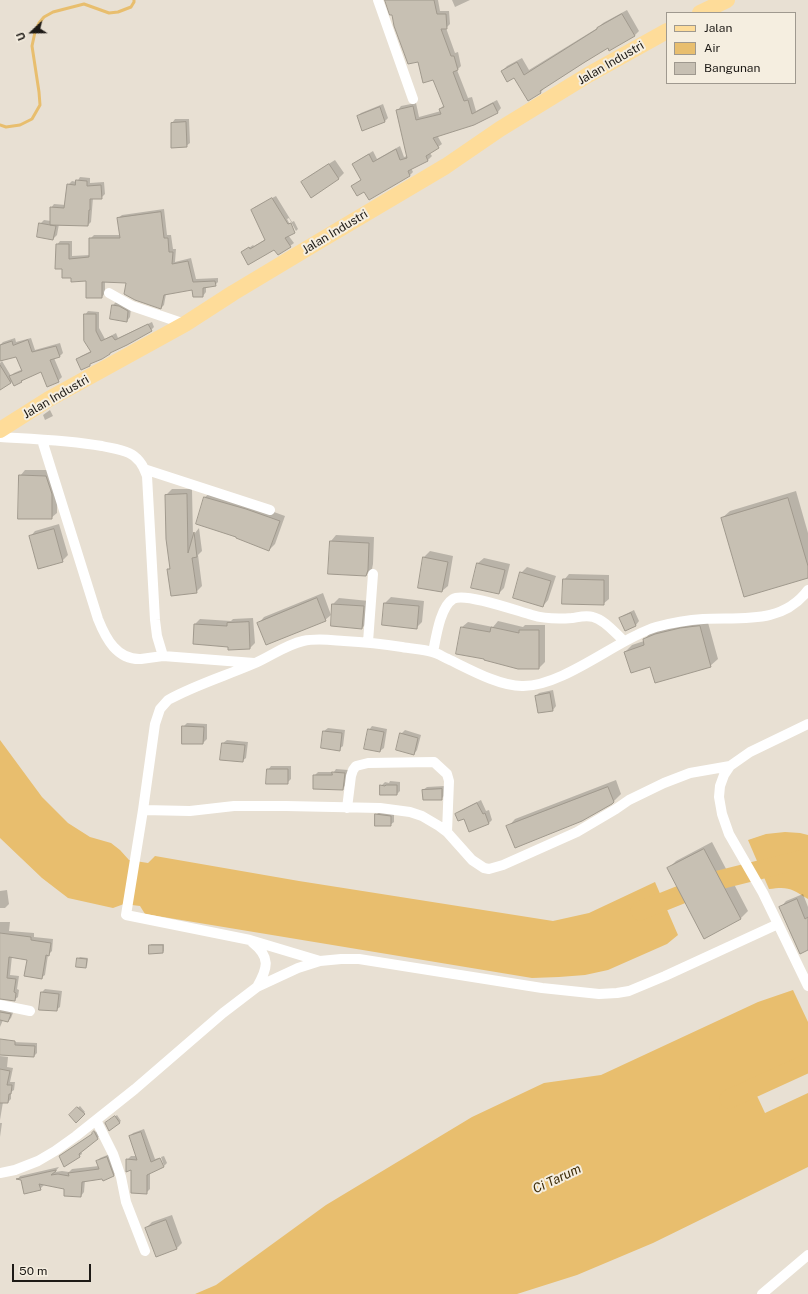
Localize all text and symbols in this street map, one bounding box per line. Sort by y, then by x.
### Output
north arrow [12,12,52,52]
legend [666,12,796,84]
text: Jalan [704,21,732,35]
text: U [14,31,28,42]
street label: Jalan Industri [575,38,647,88]
text: Air [704,41,720,55]
text: Bangunan [704,61,760,75]
street label: Jalan Industri [300,207,370,257]
street label: Jalan Industri [20,372,92,422]
water label: Ci Tarum [530,1161,584,1197]
scale bar [14,1256,93,1282]
text: 50 m [19,1264,47,1278]

